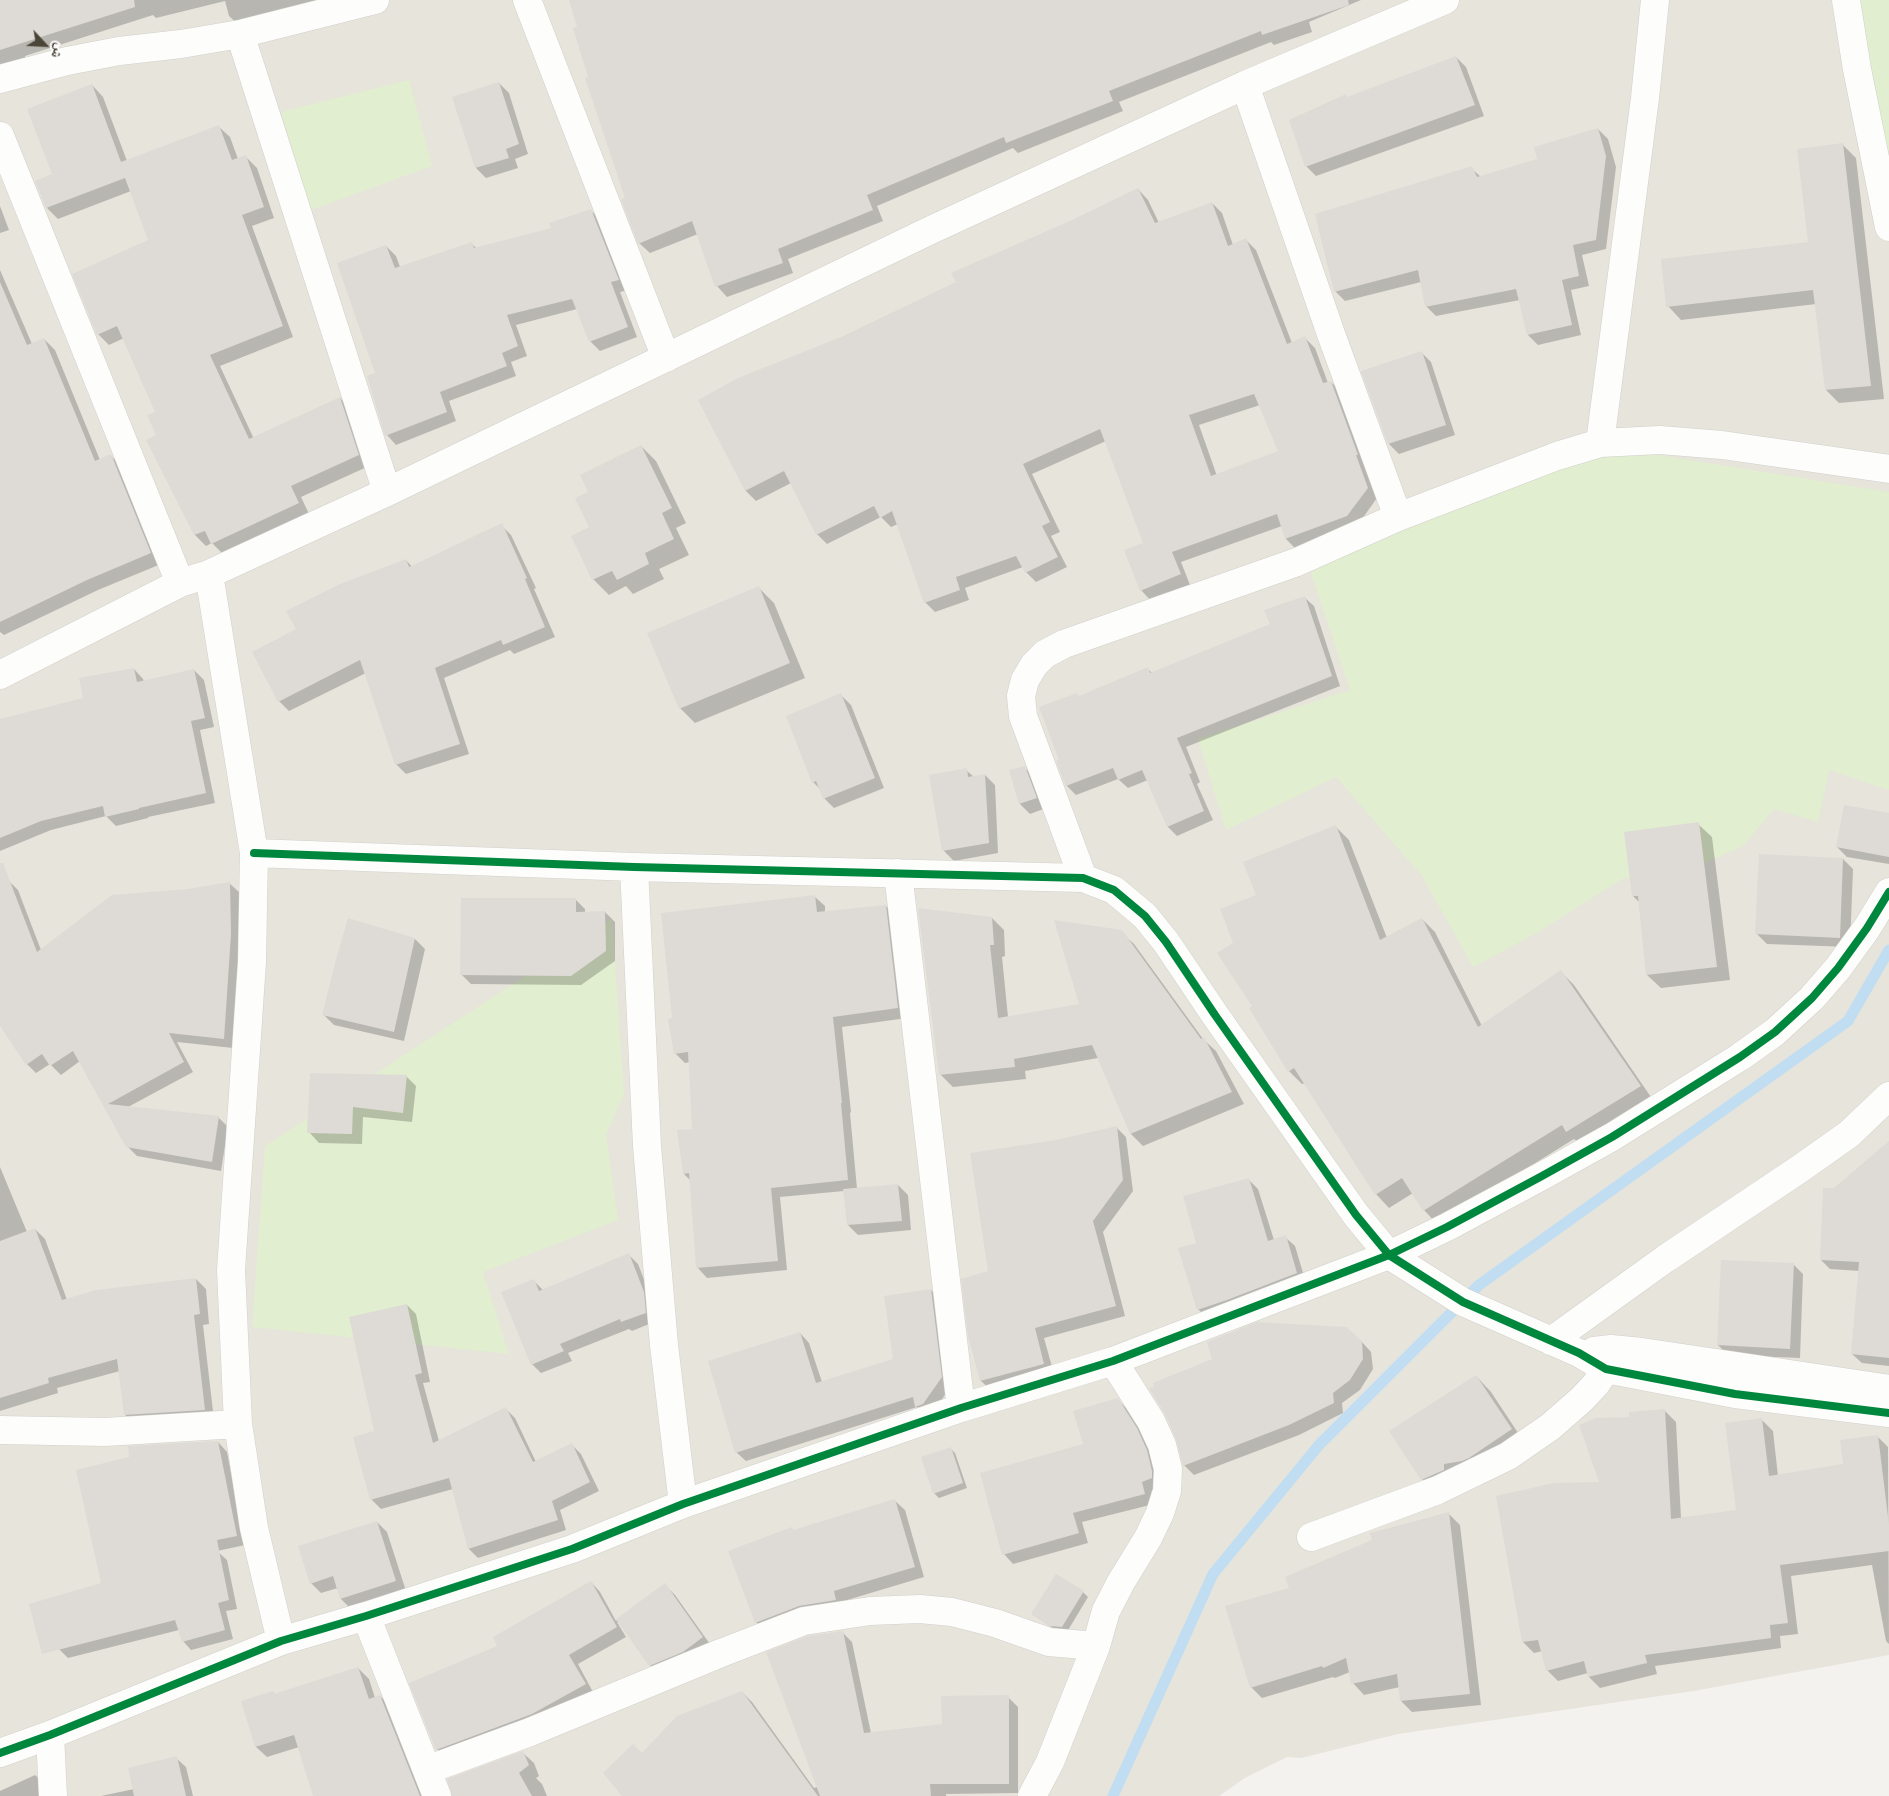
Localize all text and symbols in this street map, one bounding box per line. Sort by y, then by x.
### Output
north arrow [20,20,70,70]
text: ش [48,41,70,62]

